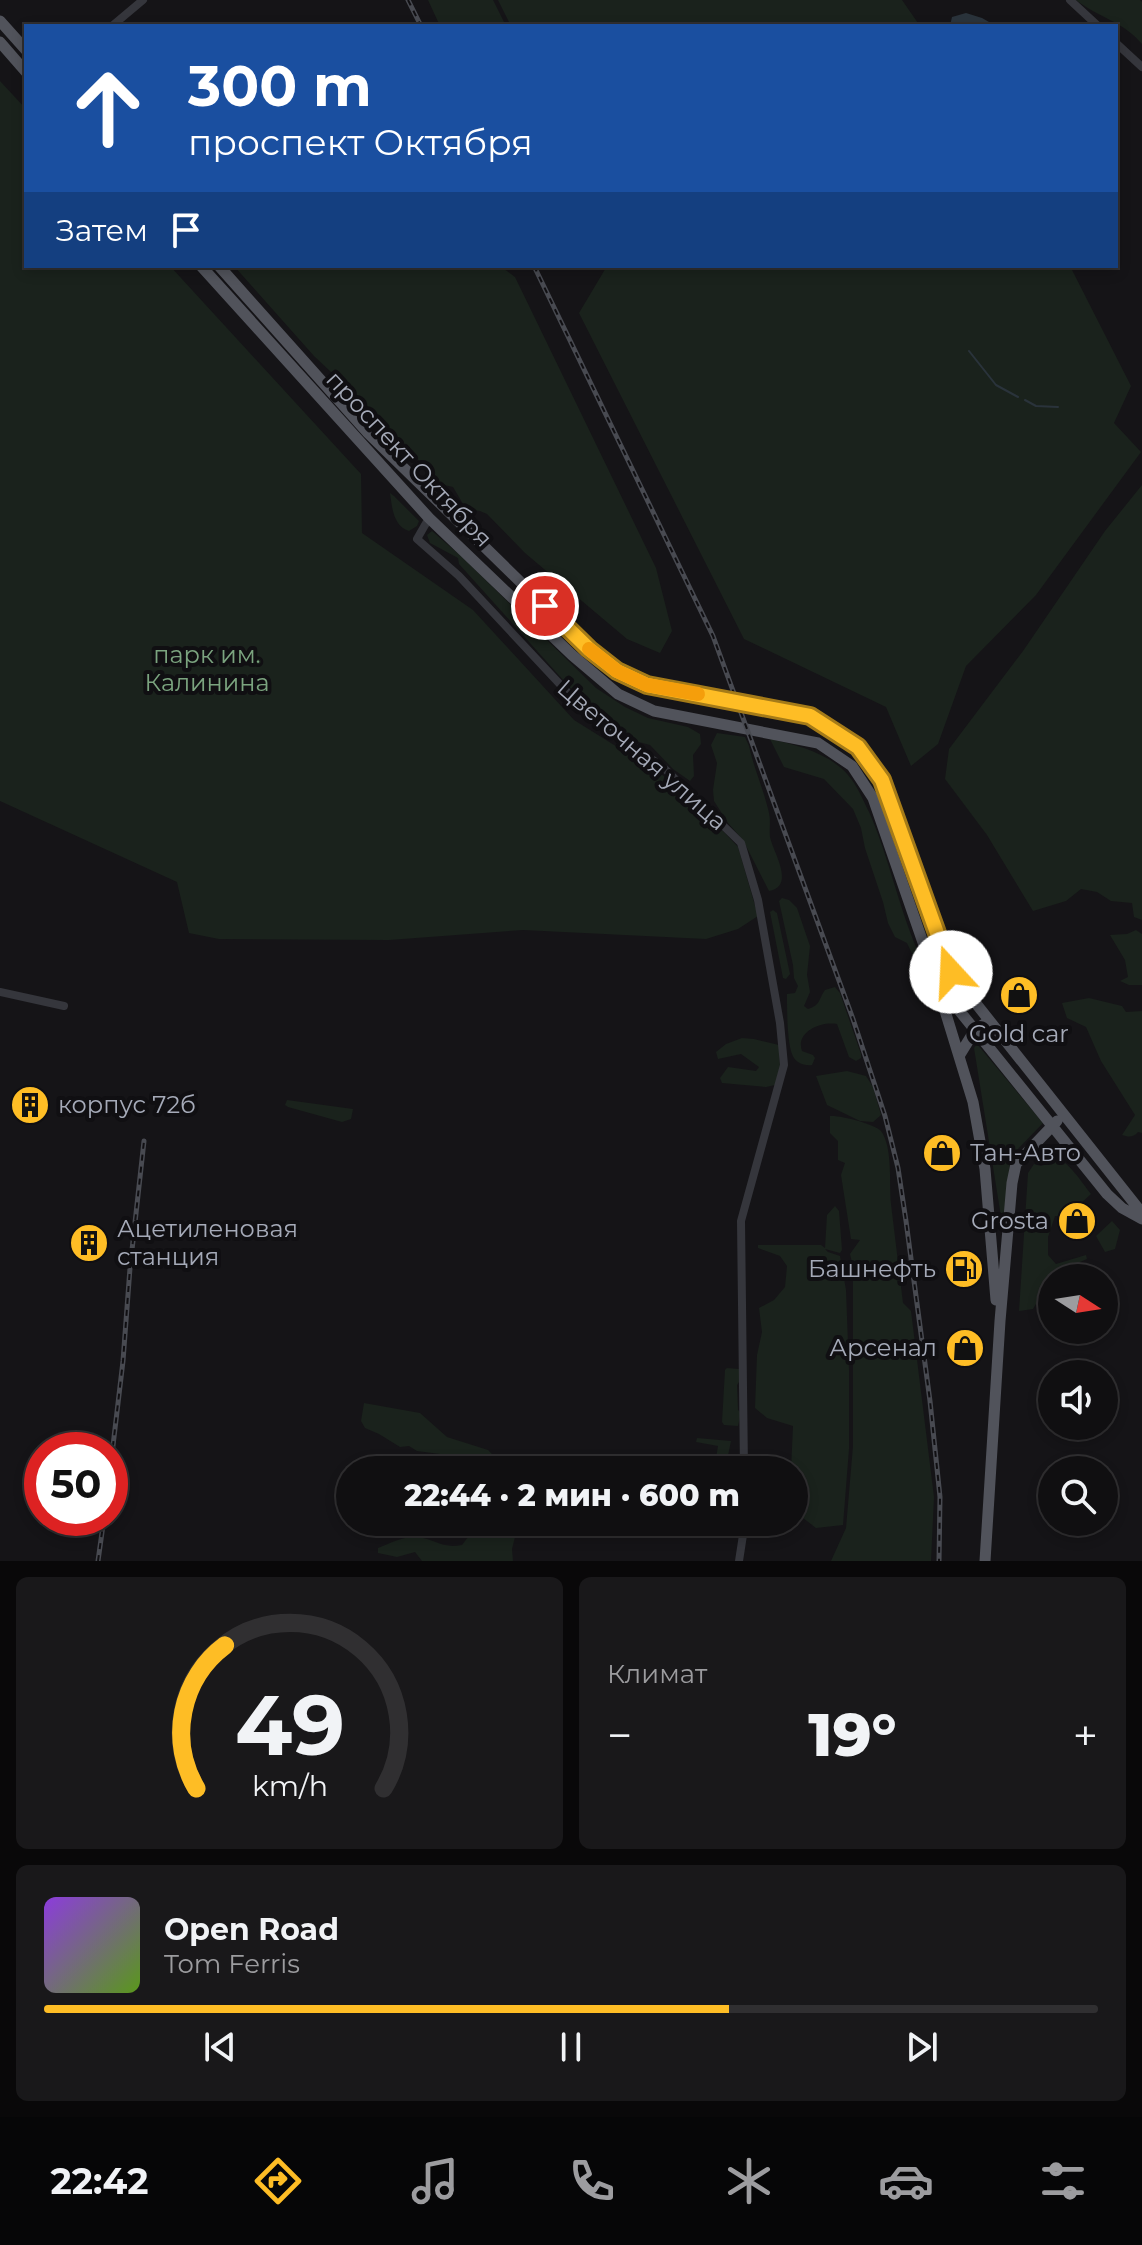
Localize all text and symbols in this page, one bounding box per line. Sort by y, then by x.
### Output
text: 300 m [188,52,372,120]
icon: ahead [56,56,160,160]
text: проспект Октября [188,120,533,164]
icon: arrive [164,208,208,252]
text: Затем [56,212,148,249]
street label: проспект Октября [320,365,498,553]
pin [511,572,579,640]
icon: arrive [523,584,567,628]
park label: парк им. Калинина [144,640,270,697]
street label: Цветочная улица [552,673,733,836]
position arrow [909,930,993,1014]
shop icon: Gold car [998,974,1040,1016]
place label: Gold car [969,1019,1069,1048]
building icon: корпус 72б [9,1084,51,1126]
place label: корпус 72б [58,1090,196,1119]
shop icon: Тан-Авто [921,1132,963,1174]
place label: Тан-Авто [970,1138,1081,1167]
shop icon: Grosta [1056,1200,1098,1242]
place label: Grosta [971,1206,1049,1235]
place label: Ацетиленовая станция [117,1214,298,1271]
building icon: Ацетиленовая станция [68,1222,110,1264]
fuel station icon: Башнефть [943,1248,985,1290]
place label: Башнефть [808,1254,936,1283]
north arrow [1038,1264,1118,1344]
map controls [1038,1264,1118,1536]
shop icon: Арсенал [944,1327,986,1369]
place label: Арсенал [829,1333,937,1362]
button: sound [1038,1360,1118,1440]
speed limit sign: 50 [24,1432,128,1536]
button: search [1038,1456,1118,1536]
text: 22:44 · 2 мин · 600 m [404,1477,740,1514]
text: Климат [607,1658,707,1690]
text: 49 [234,1674,345,1776]
text: 19° [808,1698,897,1771]
text: − [607,1708,632,1762]
text: + [1073,1708,1098,1762]
text: km/h [251,1768,328,1803]
text: Open Road [164,1911,339,1948]
text: Tom Ferris [164,1948,300,1980]
icon: previous [198,2025,242,2069]
icon: pause [549,2025,593,2069]
icon: next [900,2025,944,2069]
icon: directions [250,2153,306,2209]
icon: music [407,2153,463,2209]
icon: phone [564,2153,620,2209]
icon: climate [721,2153,777,2209]
icon: car [878,2153,934,2209]
icon: filters [1035,2153,1091,2209]
text: 22:42 [51,2159,149,2203]

